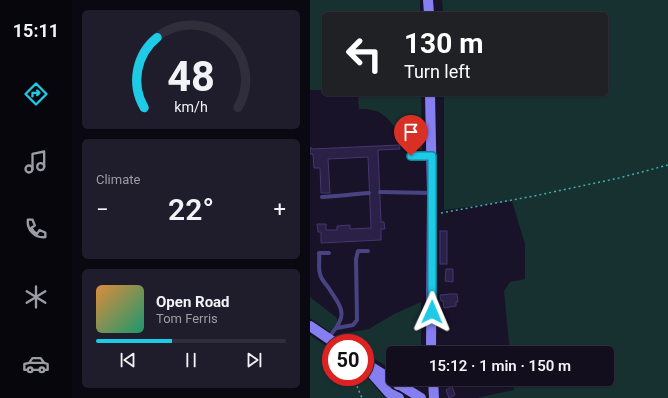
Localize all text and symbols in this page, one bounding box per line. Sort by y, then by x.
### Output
text: 15:11 [13,20,59,41]
text: 130 m [404,27,483,60]
icon: left [338,28,390,80]
text: 48 [167,51,215,100]
text: Turn left [404,61,470,82]
icon: directions [22,80,50,108]
text: km/h [174,98,208,114]
pin [394,115,428,156]
icon: arrive [400,121,422,143]
icon: music [22,148,50,176]
text: Climate [96,172,140,187]
text: 22° [168,192,214,227]
text: − [96,197,109,222]
text: + [274,197,286,222]
icon: phone [22,215,50,243]
icon: climate [22,283,50,311]
position arrow [411,291,453,333]
text: Open Road [156,293,230,311]
text: Tom Ferris [156,311,218,326]
speed limit sign: 50 [322,334,374,386]
icon: previous [117,349,139,371]
icon: pause [180,349,202,371]
icon: next [243,349,265,371]
icon: car [22,350,50,378]
text: 15:12 · 1 min · 150 m [429,357,571,375]

